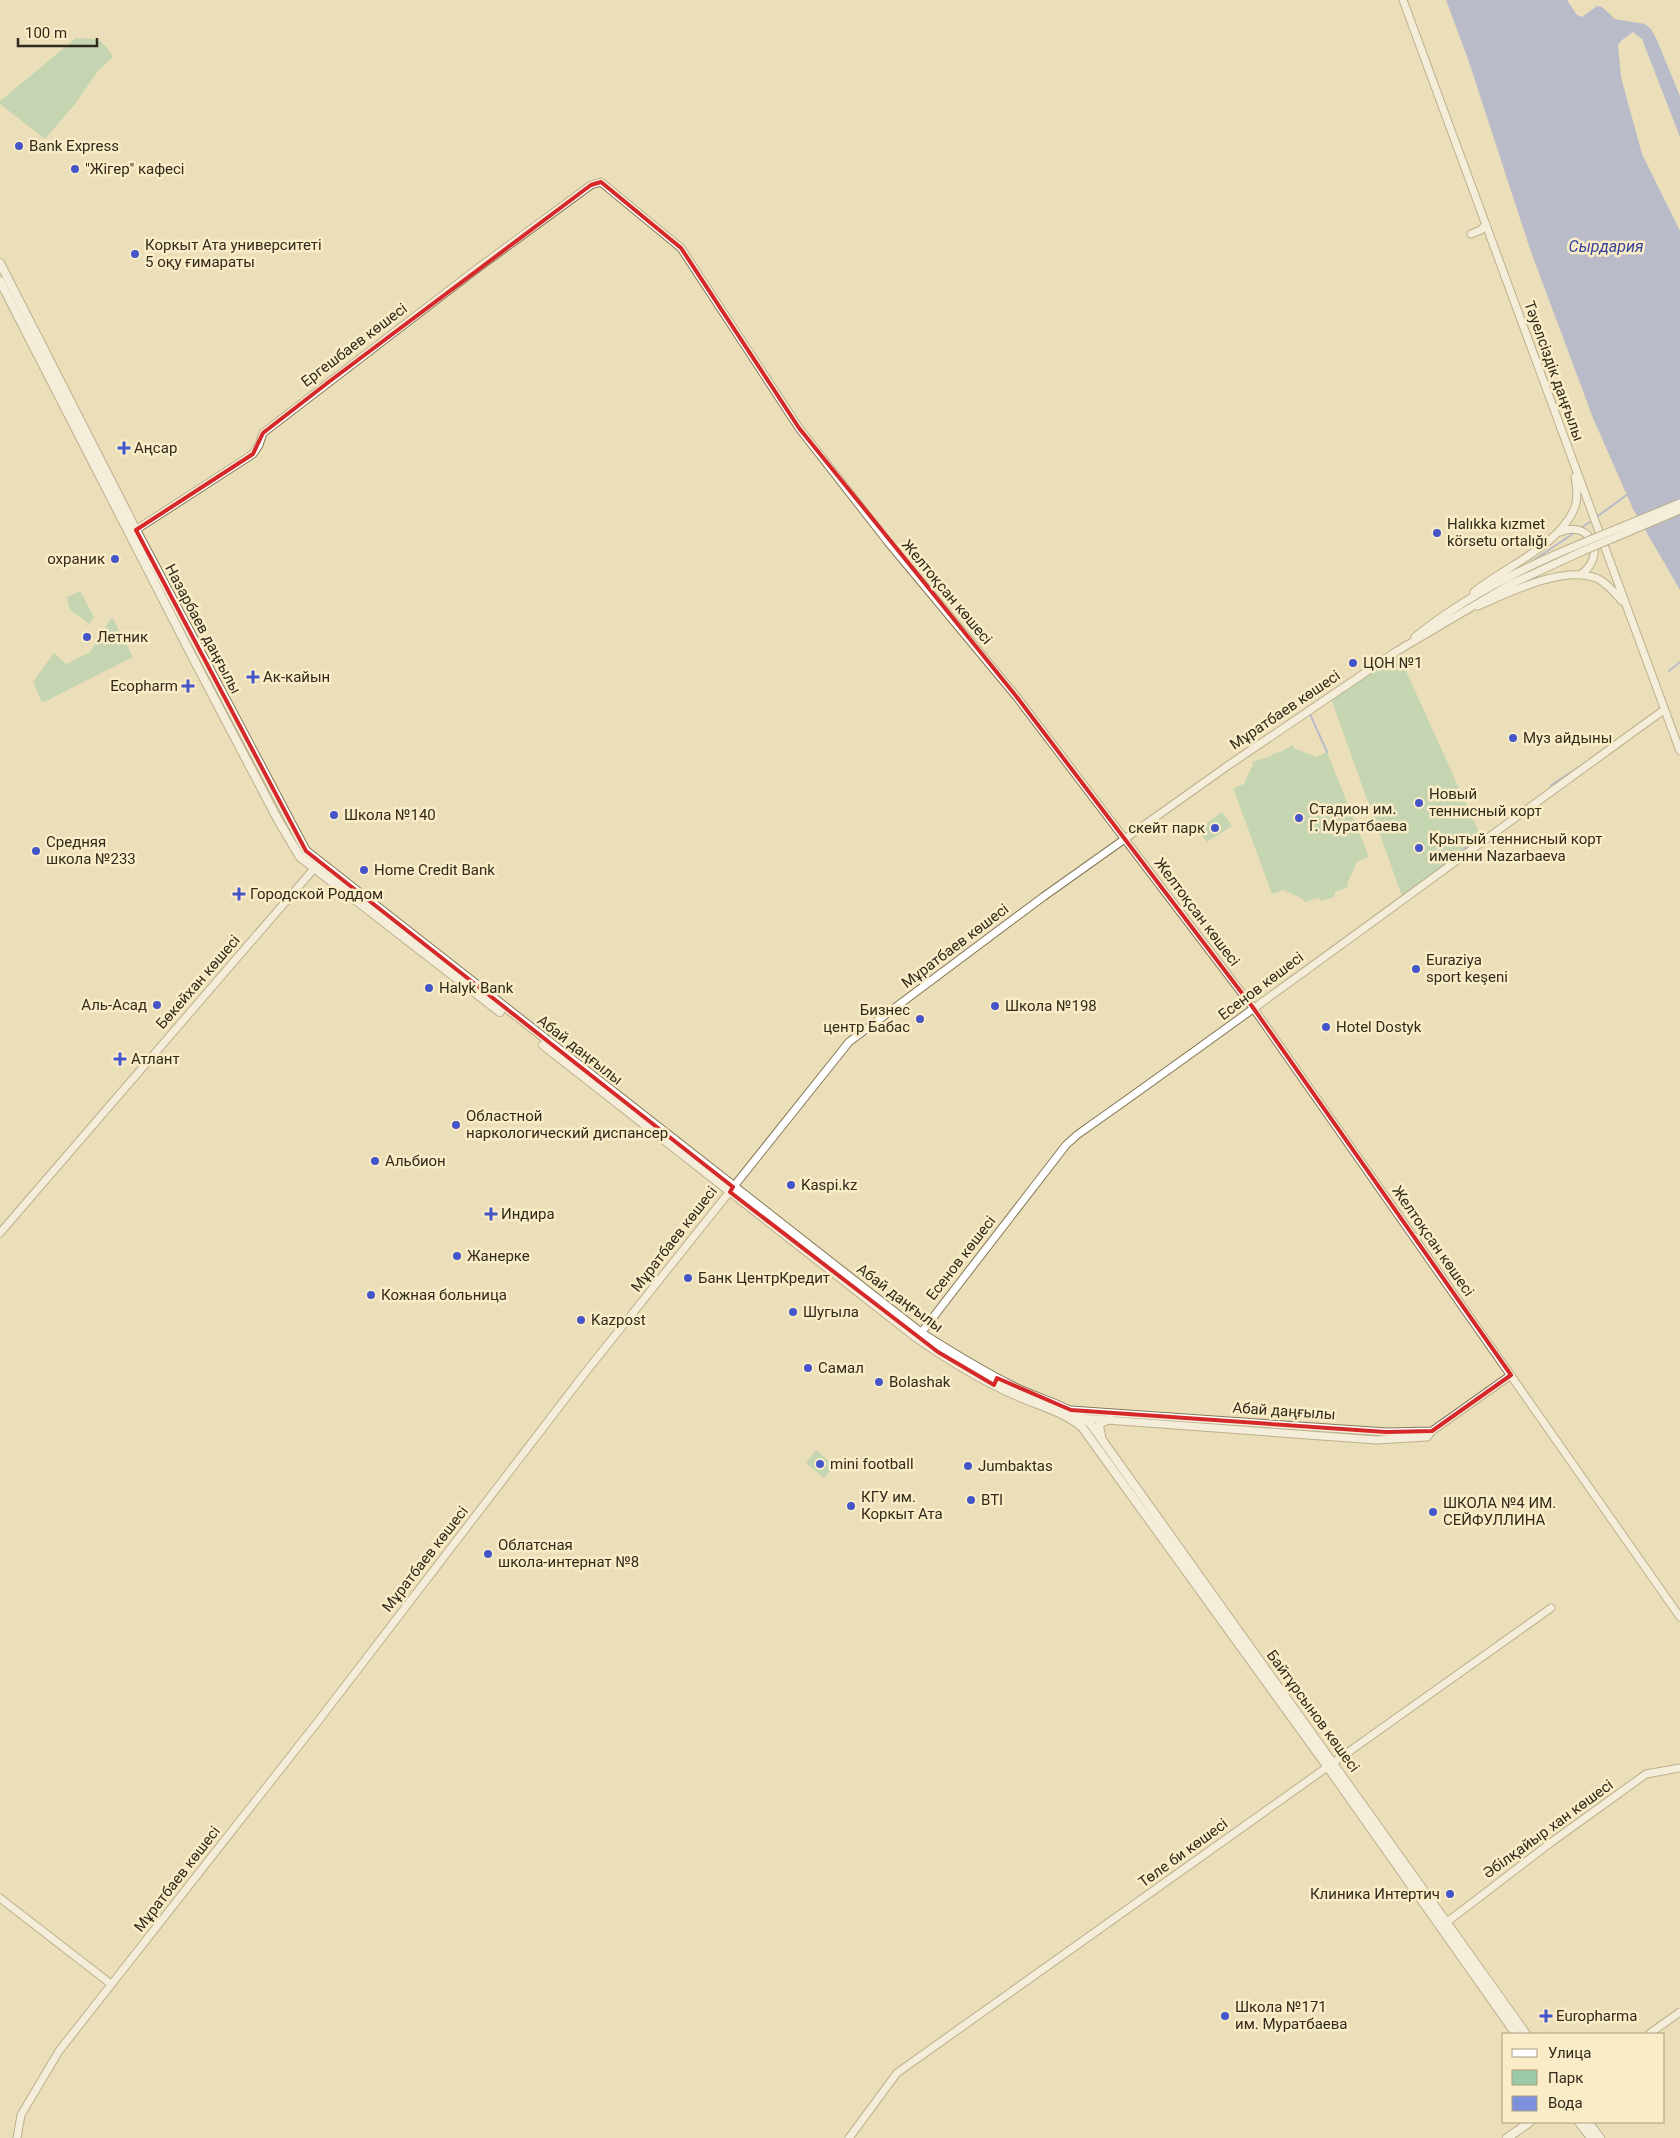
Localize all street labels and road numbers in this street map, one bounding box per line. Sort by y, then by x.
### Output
street label: Тәуелсіздік даңғылы [1520,298,1588,444]
street label: Ергешбаев көшесі [297,299,411,391]
street label: Желтоқсан көшесі [898,536,996,648]
street label: Назарбаев даңғылы [161,561,245,697]
street label: Мұратбаев көшесі [1226,666,1344,754]
street label: Желтоқсан көшесі [1150,854,1244,970]
street label: Мұратбаев көшесі [898,900,1012,992]
street label: Бөкейхан көшесі [152,931,244,1033]
street label: Есенов көшесі [1215,948,1307,1024]
street label: Абай даңғылы [534,1011,626,1089]
street label: Желтоқсан көшесі [1388,1182,1478,1300]
street label: Мұратбаев көшесі [627,1183,721,1295]
street label: Есенов көшесі [923,1212,999,1304]
street label: Абай даңғылы [853,1260,947,1336]
street label: Абай даңғылы [1232,1398,1336,1424]
street label: Мұратбаев көшесі [378,1503,472,1615]
street label: Байтұрсынов көшесі [1263,1646,1363,1776]
street label: Әбілқайыр хан көшесі [1479,1776,1617,1882]
street label: Төле би көшесі [1135,1815,1231,1891]
street label: Мұратбаев көшесі [130,1823,224,1935]

